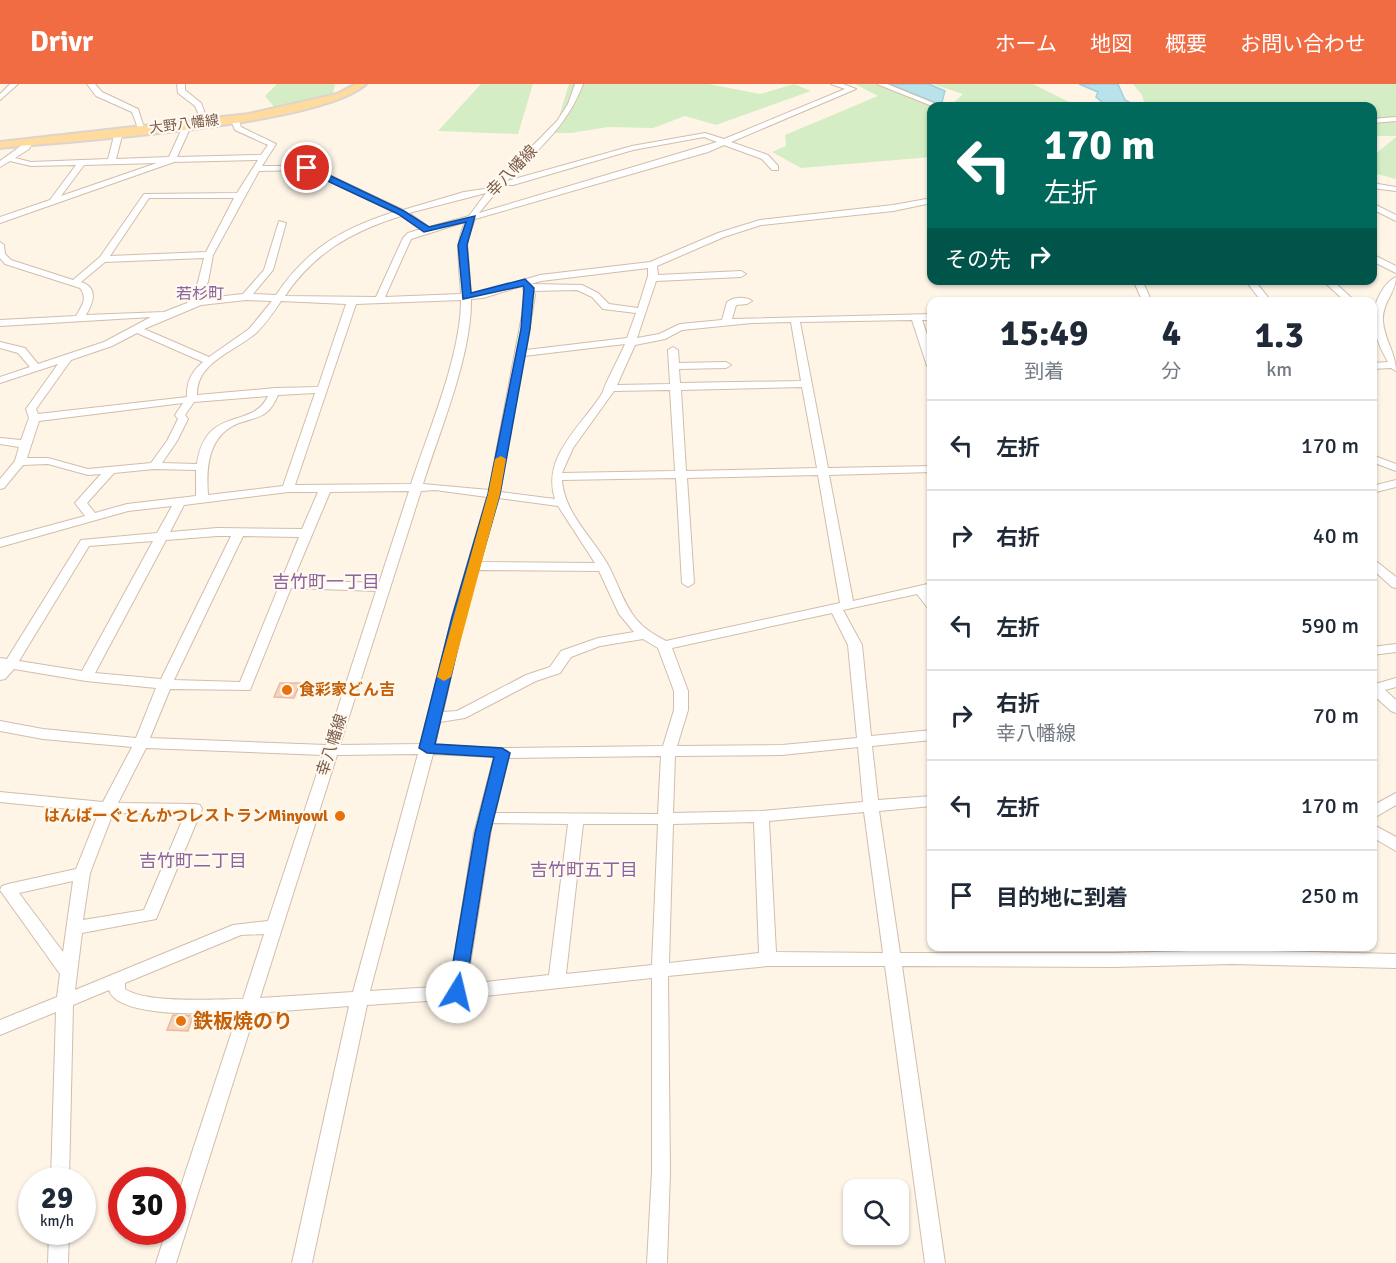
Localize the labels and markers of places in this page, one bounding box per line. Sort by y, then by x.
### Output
pin [281,142,332,193]
place label: 食彩家どん吉 [299,680,395,700]
marker: 食彩家どん吉 [280,683,294,697]
place label: はんばーぐとんかつレストランMinyowl [44,806,328,826]
marker: はんばーぐとんかつレストランMinyowl [333,809,347,823]
place label: 鉄板焼のり [193,1009,293,1034]
marker: 鉄板焼のり [174,1014,188,1028]

